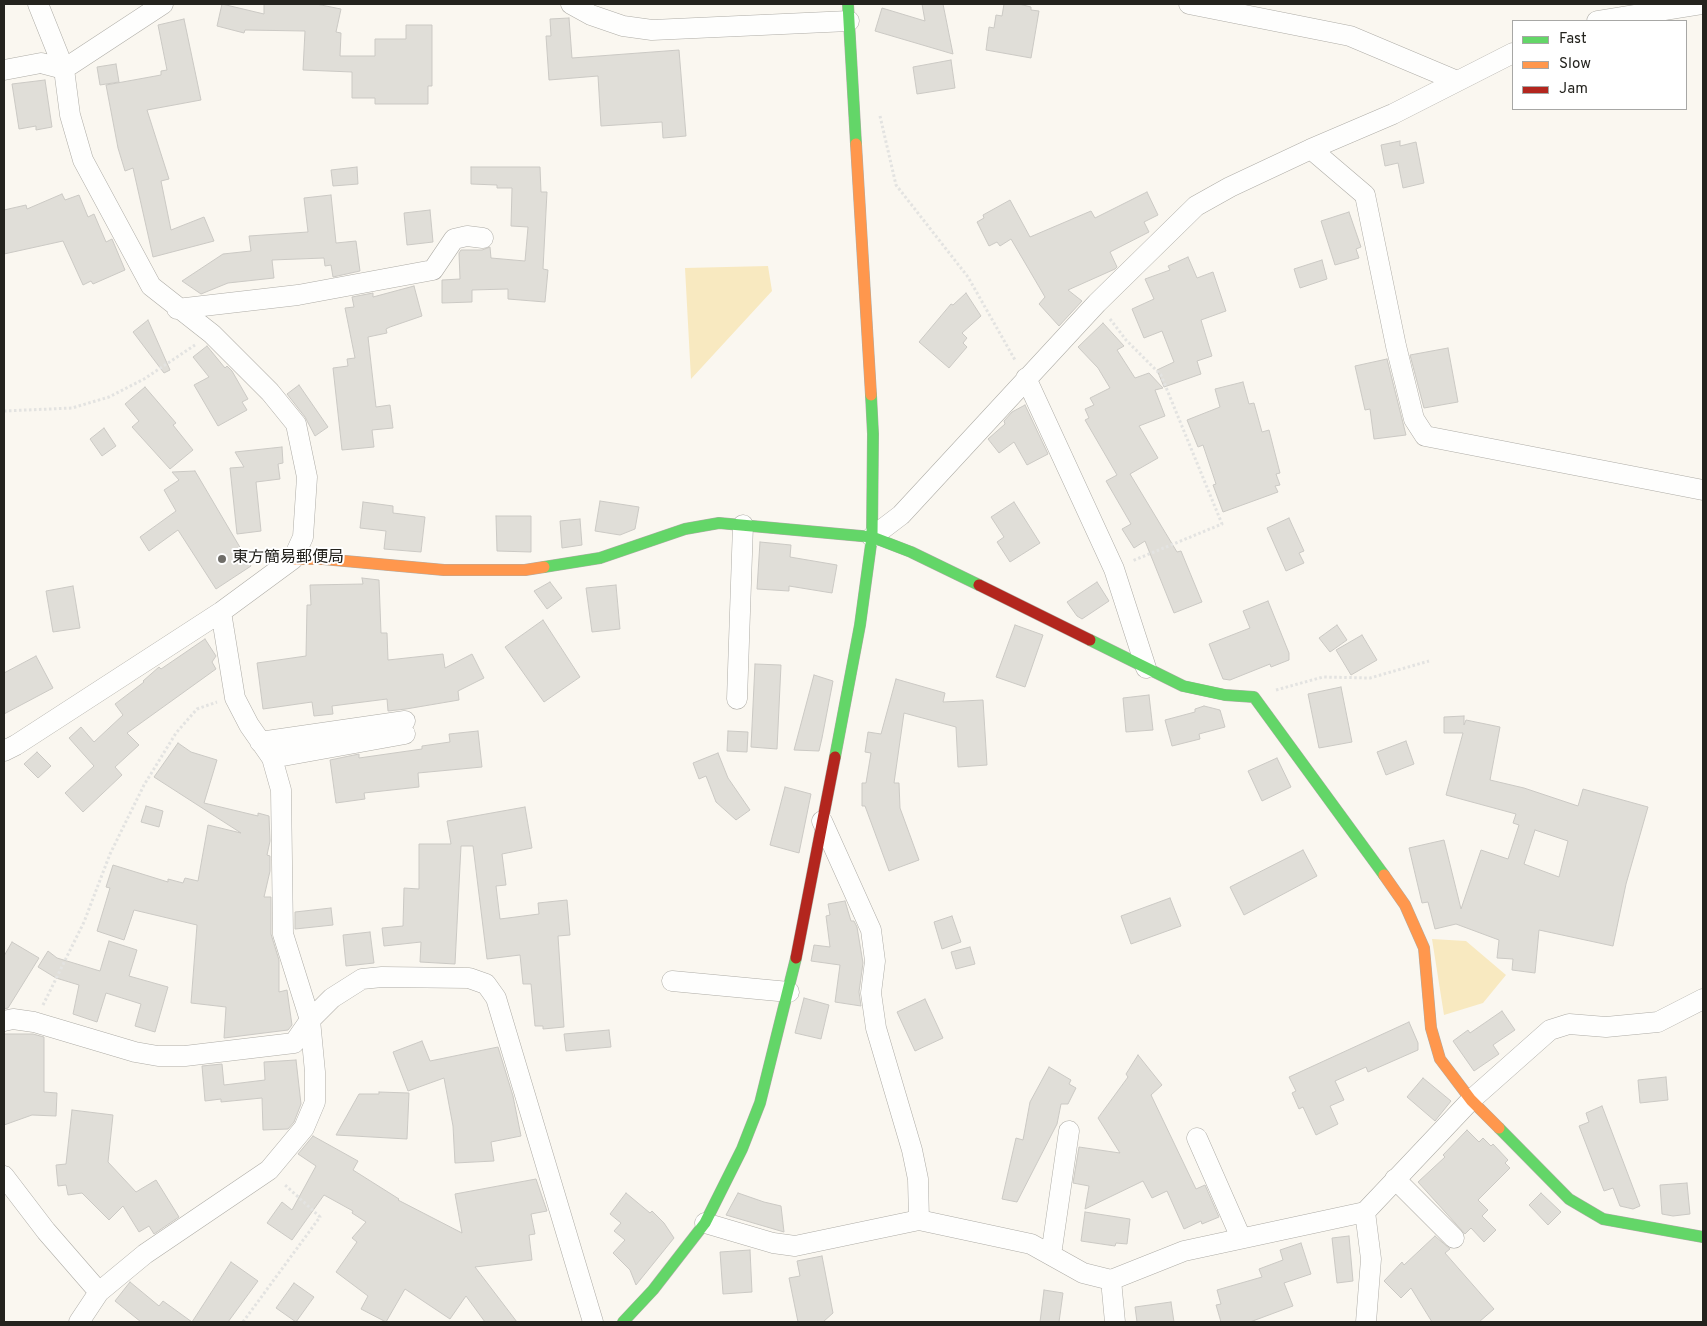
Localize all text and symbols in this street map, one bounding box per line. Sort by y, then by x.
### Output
legend [1512,20,1687,110]
text: Fast [1559,30,1587,49]
text: Slow [1559,55,1591,74]
text: Jam [1559,80,1588,99]
place label: 東方簡易郵便局 [232,549,344,569]
marker: 東方簡易郵便局 [216,553,228,565]

